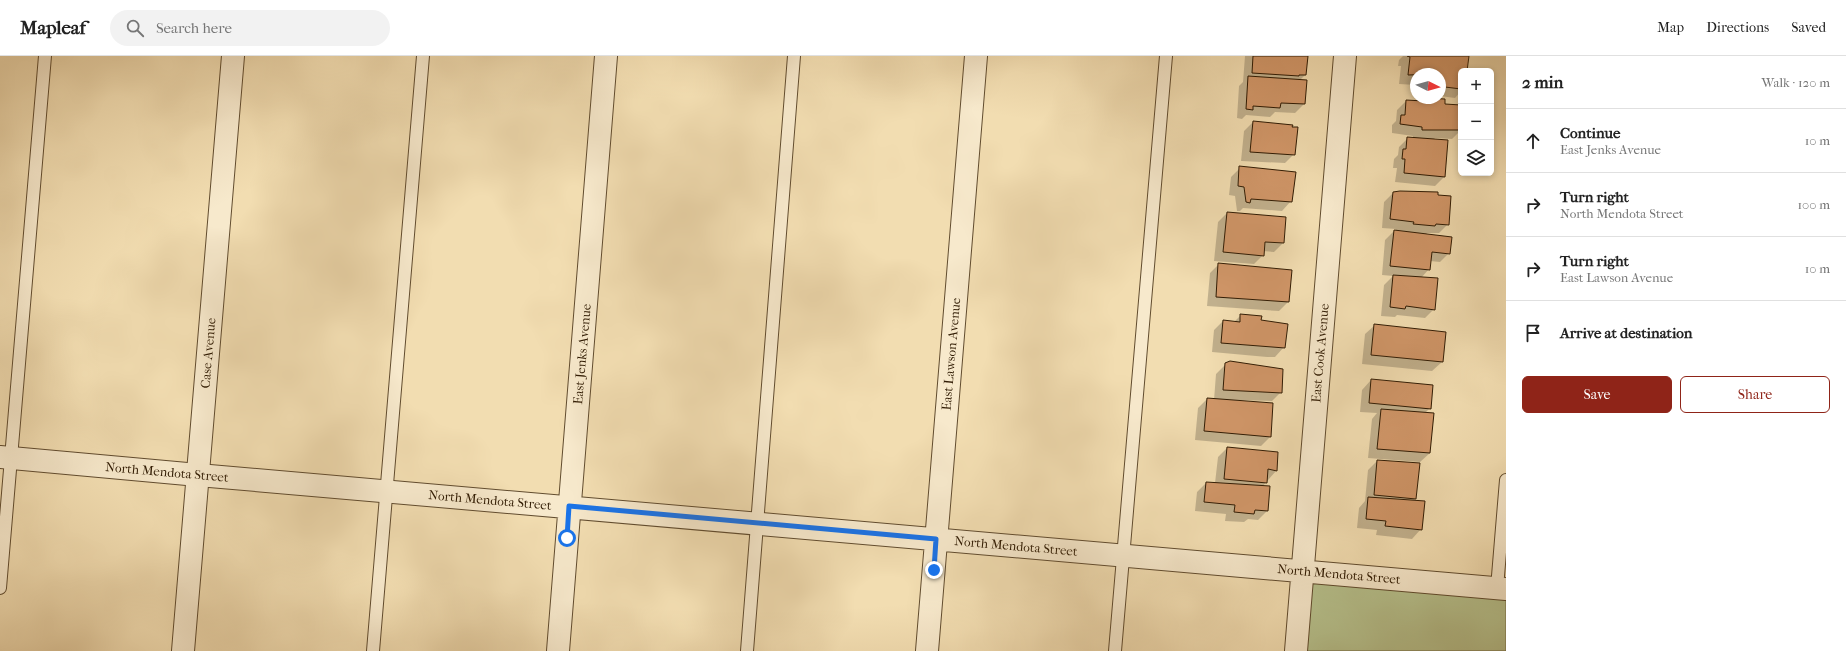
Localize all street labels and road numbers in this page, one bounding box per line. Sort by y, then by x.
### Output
street label: East Lawson Avenue [939,296,963,411]
street label: East Jenks Avenue [570,302,594,405]
street label: East Cook Avenue [1308,302,1332,403]
street label: Case Avenue [197,317,219,389]
street label: North Mendota Street [105,459,230,485]
street label: North Mendota Street [428,487,553,513]
street label: North Mendota Street [954,533,1079,559]
street label: North Mendota Street [1277,561,1402,587]

